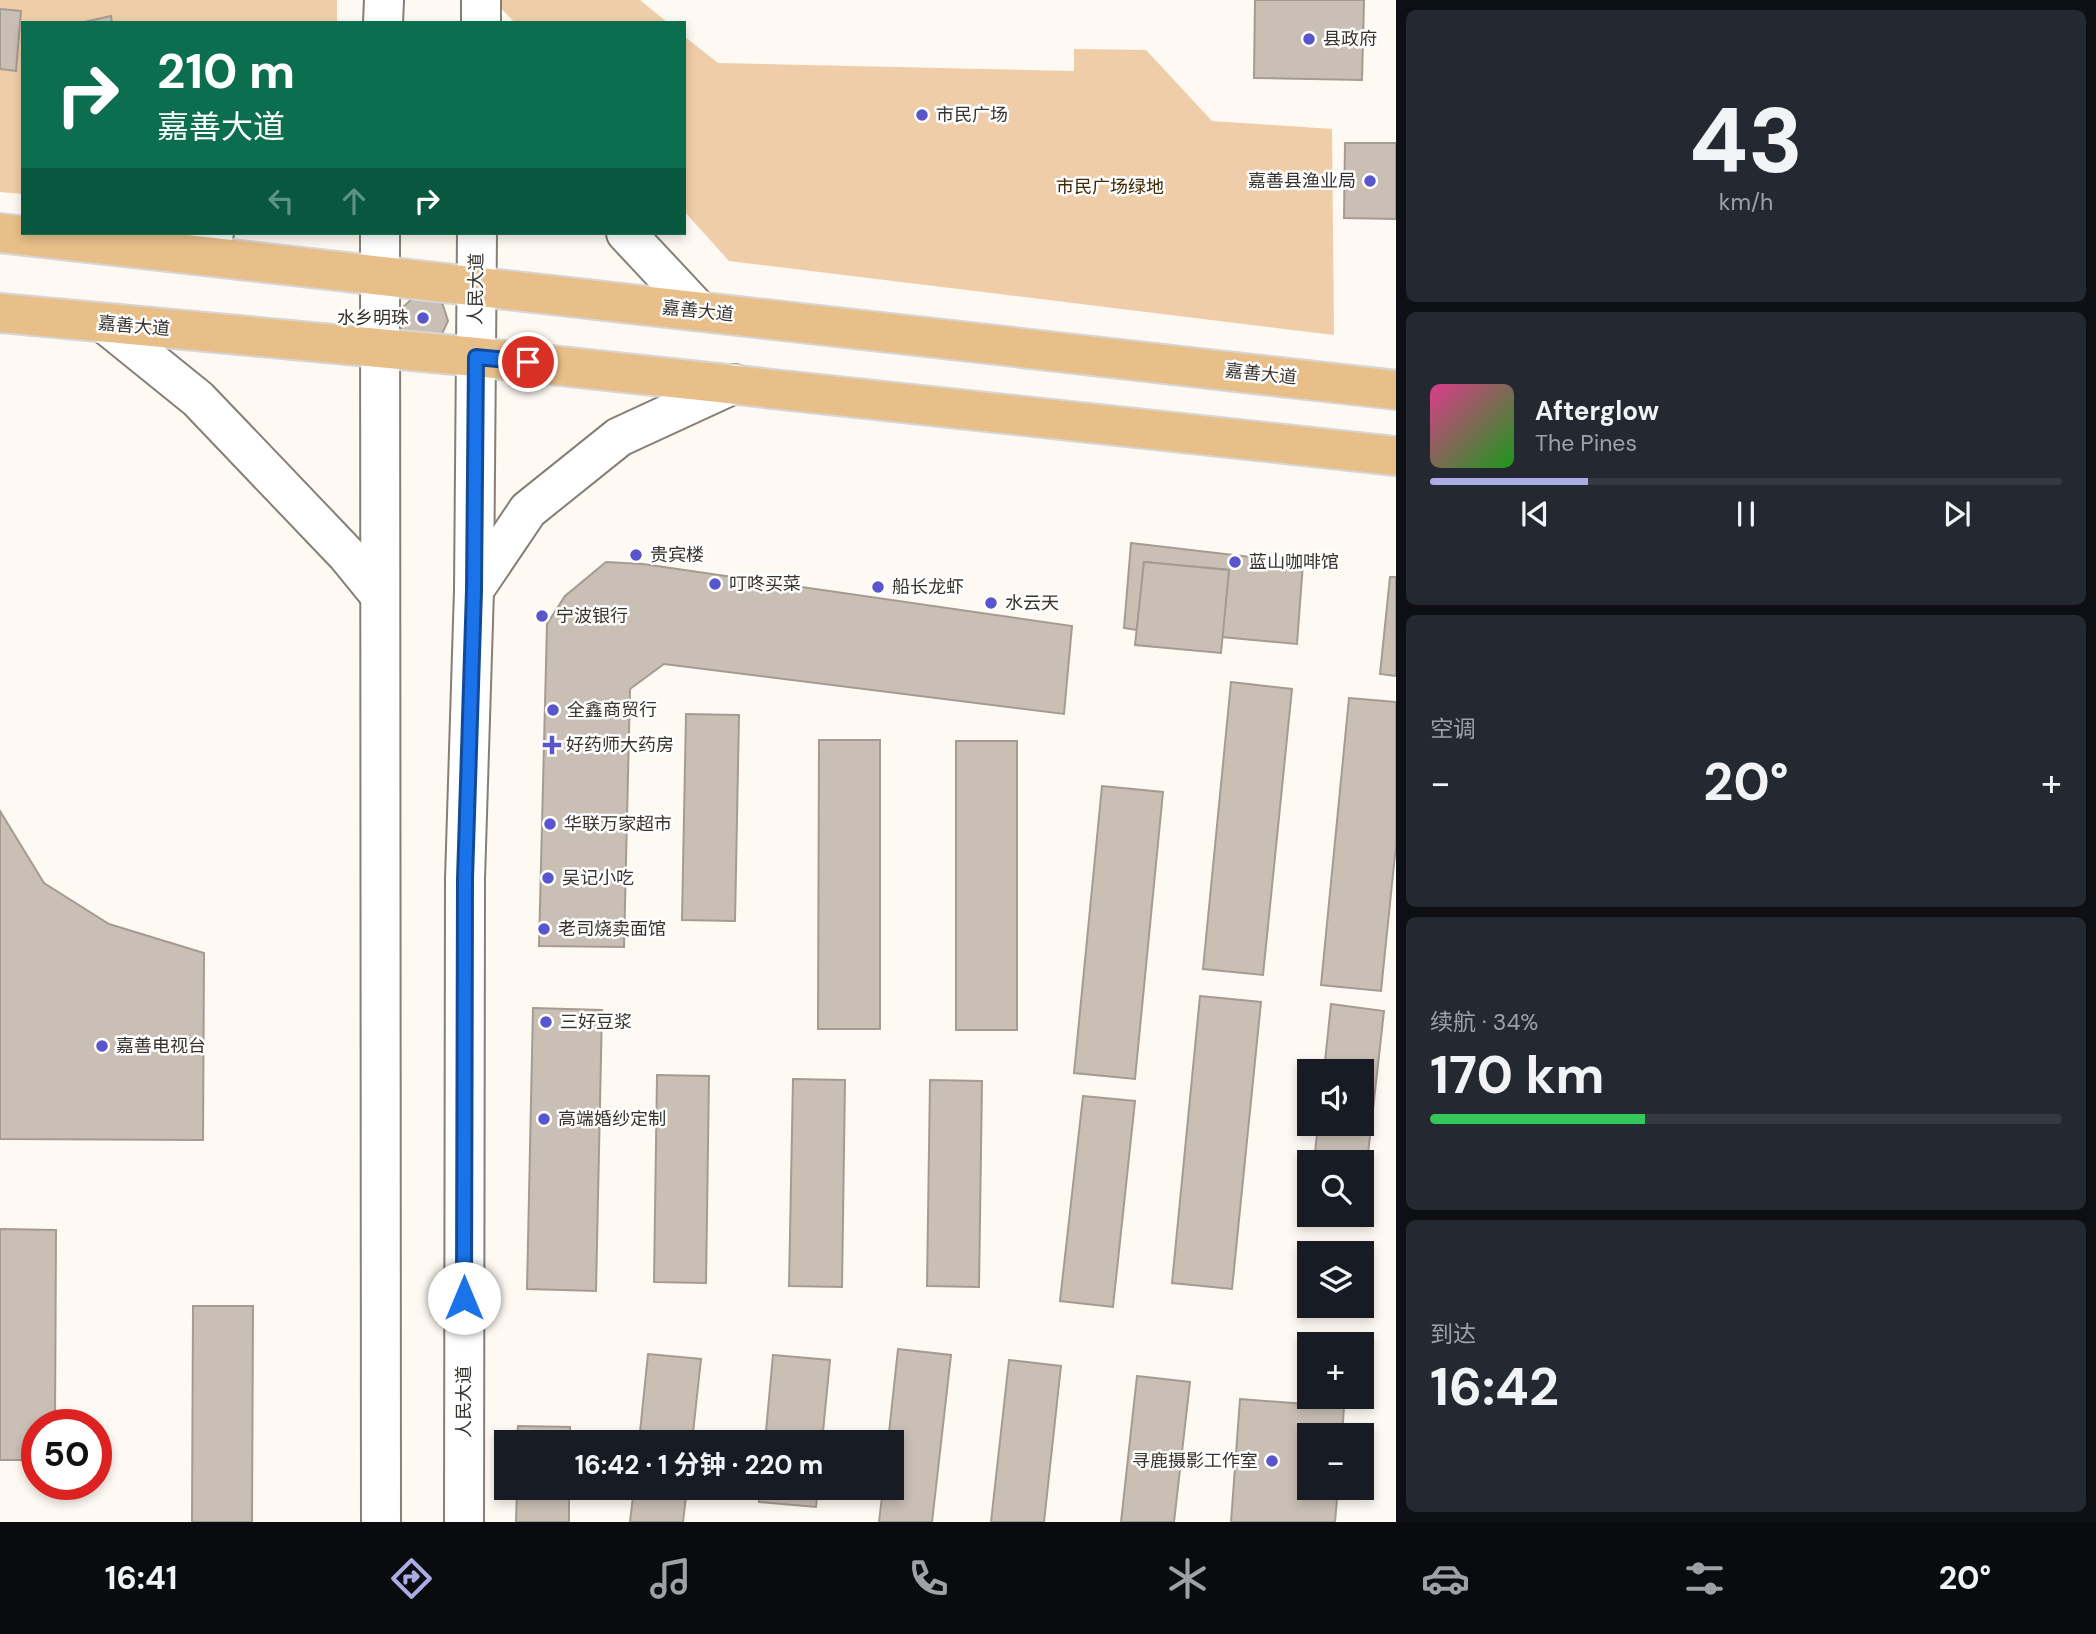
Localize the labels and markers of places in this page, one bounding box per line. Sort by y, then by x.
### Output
place label: 县政府 [1323,27,1377,51]
marker: 县政府 [1301,31,1317,47]
place label: 市民广场 [936,103,1008,127]
marker: 市民广场 [914,107,930,123]
place label: 嘉善县渔业局 [1248,169,1356,193]
marker: 嘉善县渔业局 [1362,173,1378,189]
place label: 水乡明珠 [337,306,409,330]
marker: 水乡明珠 [415,310,431,326]
pin [498,332,558,392]
place label: 贵宾楼 [650,543,704,567]
marker: 贵宾楼 [628,547,644,563]
place label: 蓝山咖啡馆 [1249,550,1339,574]
marker: 蓝山咖啡馆 [1227,554,1243,570]
place label: 叮咚买菜 [729,572,801,596]
place label: 船长龙虾 [892,575,964,599]
marker: 叮咚买菜 [707,576,723,592]
marker: 船长龙虾 [870,579,886,595]
place label: 水云天 [1005,591,1059,615]
marker: 水云天 [983,595,999,611]
place label: 宁波银行 [556,604,628,628]
marker: 宁波银行 [534,608,550,624]
place label: 全鑫商贸行 [567,698,657,722]
marker: 全鑫商贸行 [545,702,561,718]
place label: 好药师大药房 [566,733,674,757]
marker: 好药师大药房 [544,737,560,753]
place label: 华联万家超市 [564,812,672,836]
marker: 华联万家超市 [542,816,558,832]
place label: 吴记小吃 [562,866,634,890]
marker: 吴记小吃 [540,870,556,886]
place label: 老司烧卖面馆 [558,917,666,941]
marker: 老司烧卖面馆 [536,921,552,937]
place label: 三好豆浆 [560,1010,632,1034]
marker: 三好豆浆 [538,1014,554,1030]
place label: 嘉善电视台 [116,1034,206,1058]
marker: 嘉善电视台 [94,1038,110,1054]
place label: 高端婚纱定制 [558,1107,666,1131]
marker: 高端婚纱定制 [536,1111,552,1127]
place label: 寻鹿摄影工作室 [1132,1449,1258,1473]
marker: 寻鹿摄影工作室 [1264,1453,1280,1469]

